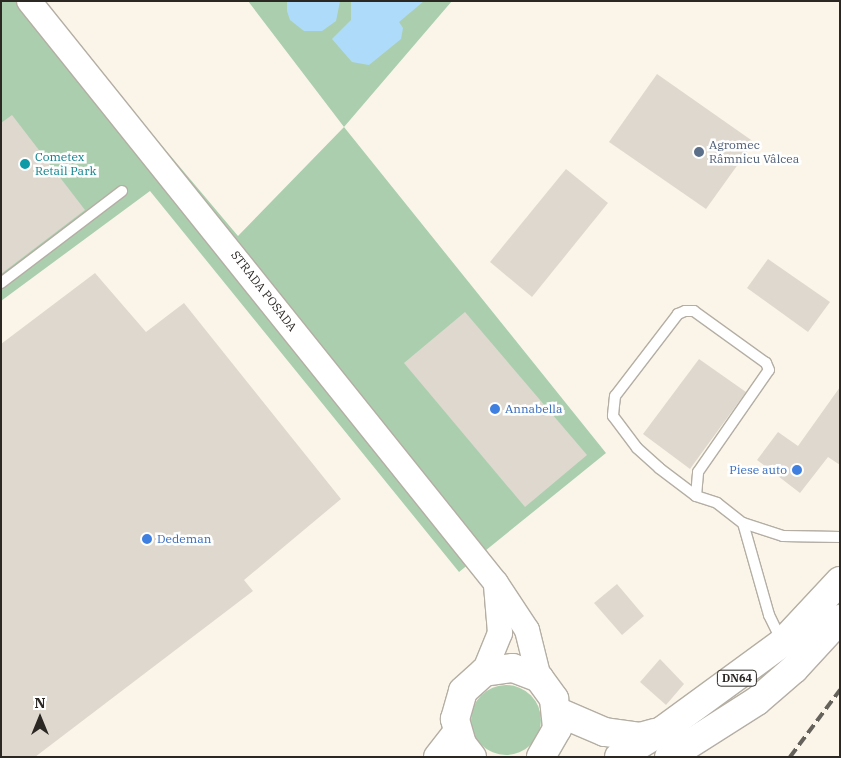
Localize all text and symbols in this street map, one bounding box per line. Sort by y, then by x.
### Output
place label: Agromec Râmnicu Vâlcea [709,138,799,166]
marker: Agromec Râmnicu Vâlcea [693,146,705,158]
place label: Cometex Retail Park [35,150,96,178]
marker: Cometex Retail Park [19,158,31,170]
street label: STRADA POSADA [228,248,300,334]
place label: Annabella [505,402,562,416]
marker: Annabella [489,403,501,415]
place label: Piese auto [729,463,787,477]
marker: Piese auto [791,464,803,476]
place label: Dedeman [157,532,211,546]
marker: Dedeman [141,533,153,545]
road number: DN64 [716,670,758,686]
north arrow [15,693,65,743]
text: N [34,694,46,712]

